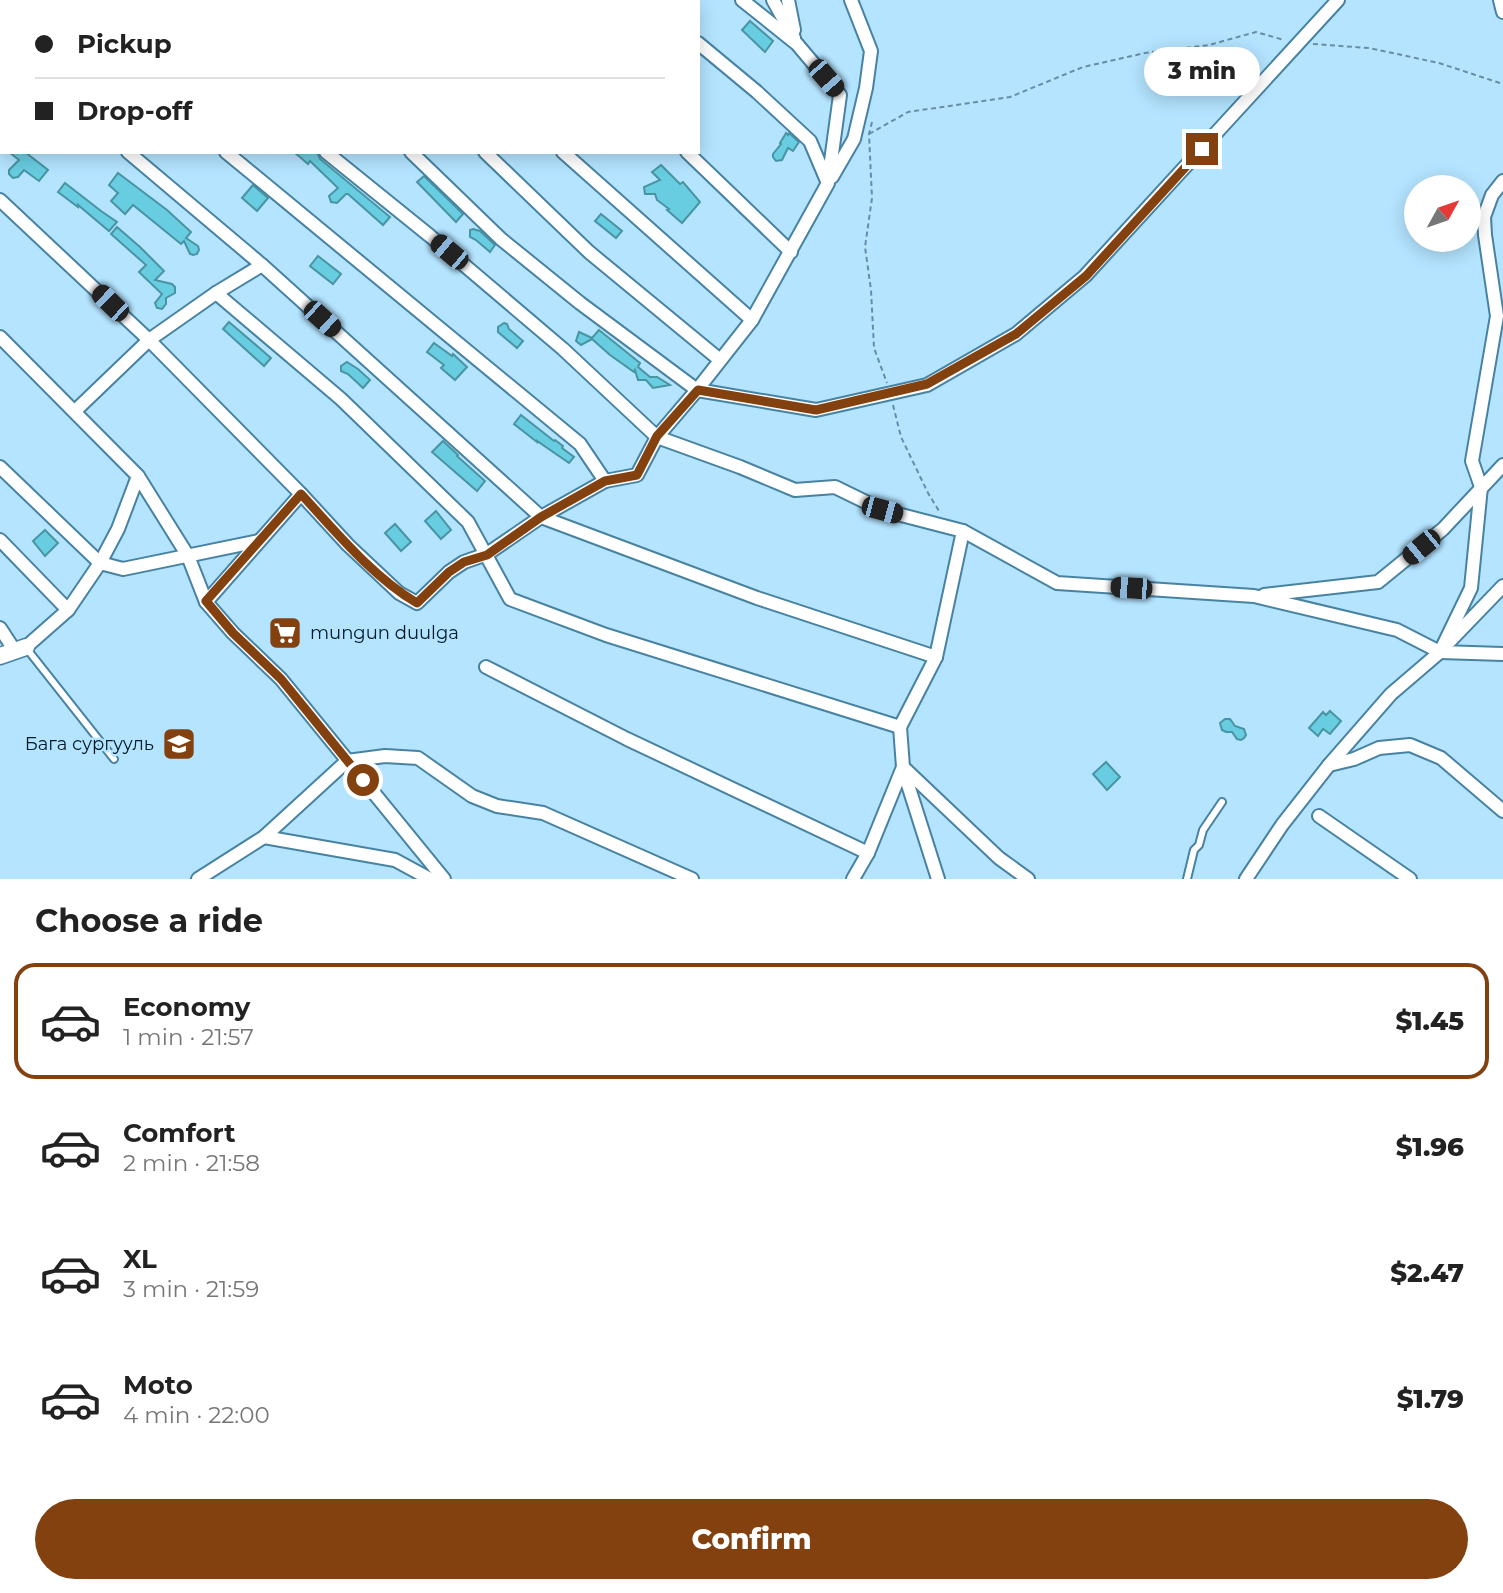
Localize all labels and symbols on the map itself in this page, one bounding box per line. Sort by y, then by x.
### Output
callout: 3 min [1144,47,1260,96]
car [805,55,848,101]
route end [1186,133,1218,165]
north arrow [1404,175,1480,252]
car [427,230,472,274]
car [88,281,133,325]
car [300,297,345,341]
car [859,494,906,526]
car [1399,526,1444,568]
car [1110,576,1153,600]
supermarket icon: mungun duulga [266,614,304,652]
place label: mungun duulga [310,622,459,644]
school or university icon: Бага сургууль [160,725,198,763]
place label: Бага сургууль [25,733,154,755]
route start [347,764,379,796]

